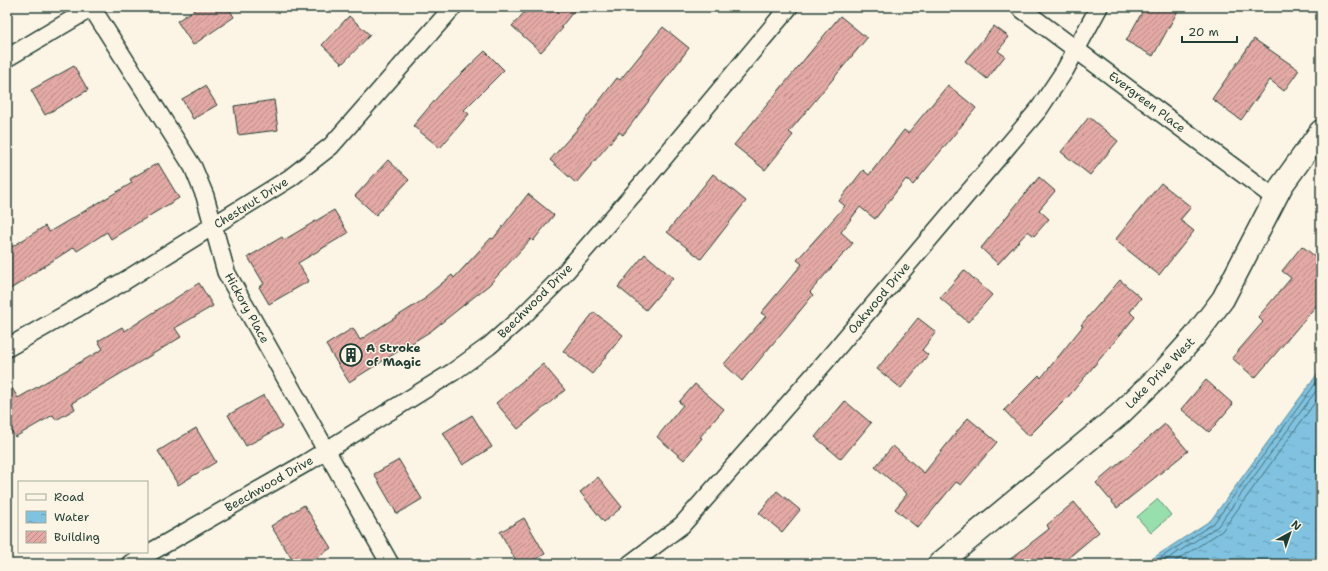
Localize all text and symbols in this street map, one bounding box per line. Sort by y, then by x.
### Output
scale bar [1182,18,1237,44]
text: 20 m [1188,24,1219,40]
street label: Evergreen Place [1105,68,1189,136]
street label: Chestnut Drive [211,174,291,232]
street label: Oakwood Drive [844,259,914,337]
street label: Beechwood Drive [494,260,576,342]
street label: Hickory Place [221,270,273,346]
street label: Lake Drive West [1122,334,1198,412]
place label: A Stroke of Magic [366,340,421,370]
building icon: A Stroke of Magic [338,342,364,368]
street label: Beechwood Drive [222,452,316,516]
legend [18,481,148,553]
text: Road [54,489,85,505]
text: Water [54,509,90,525]
north arrow [1270,513,1310,553]
text: N [1288,517,1304,534]
text: Building [54,529,100,545]

